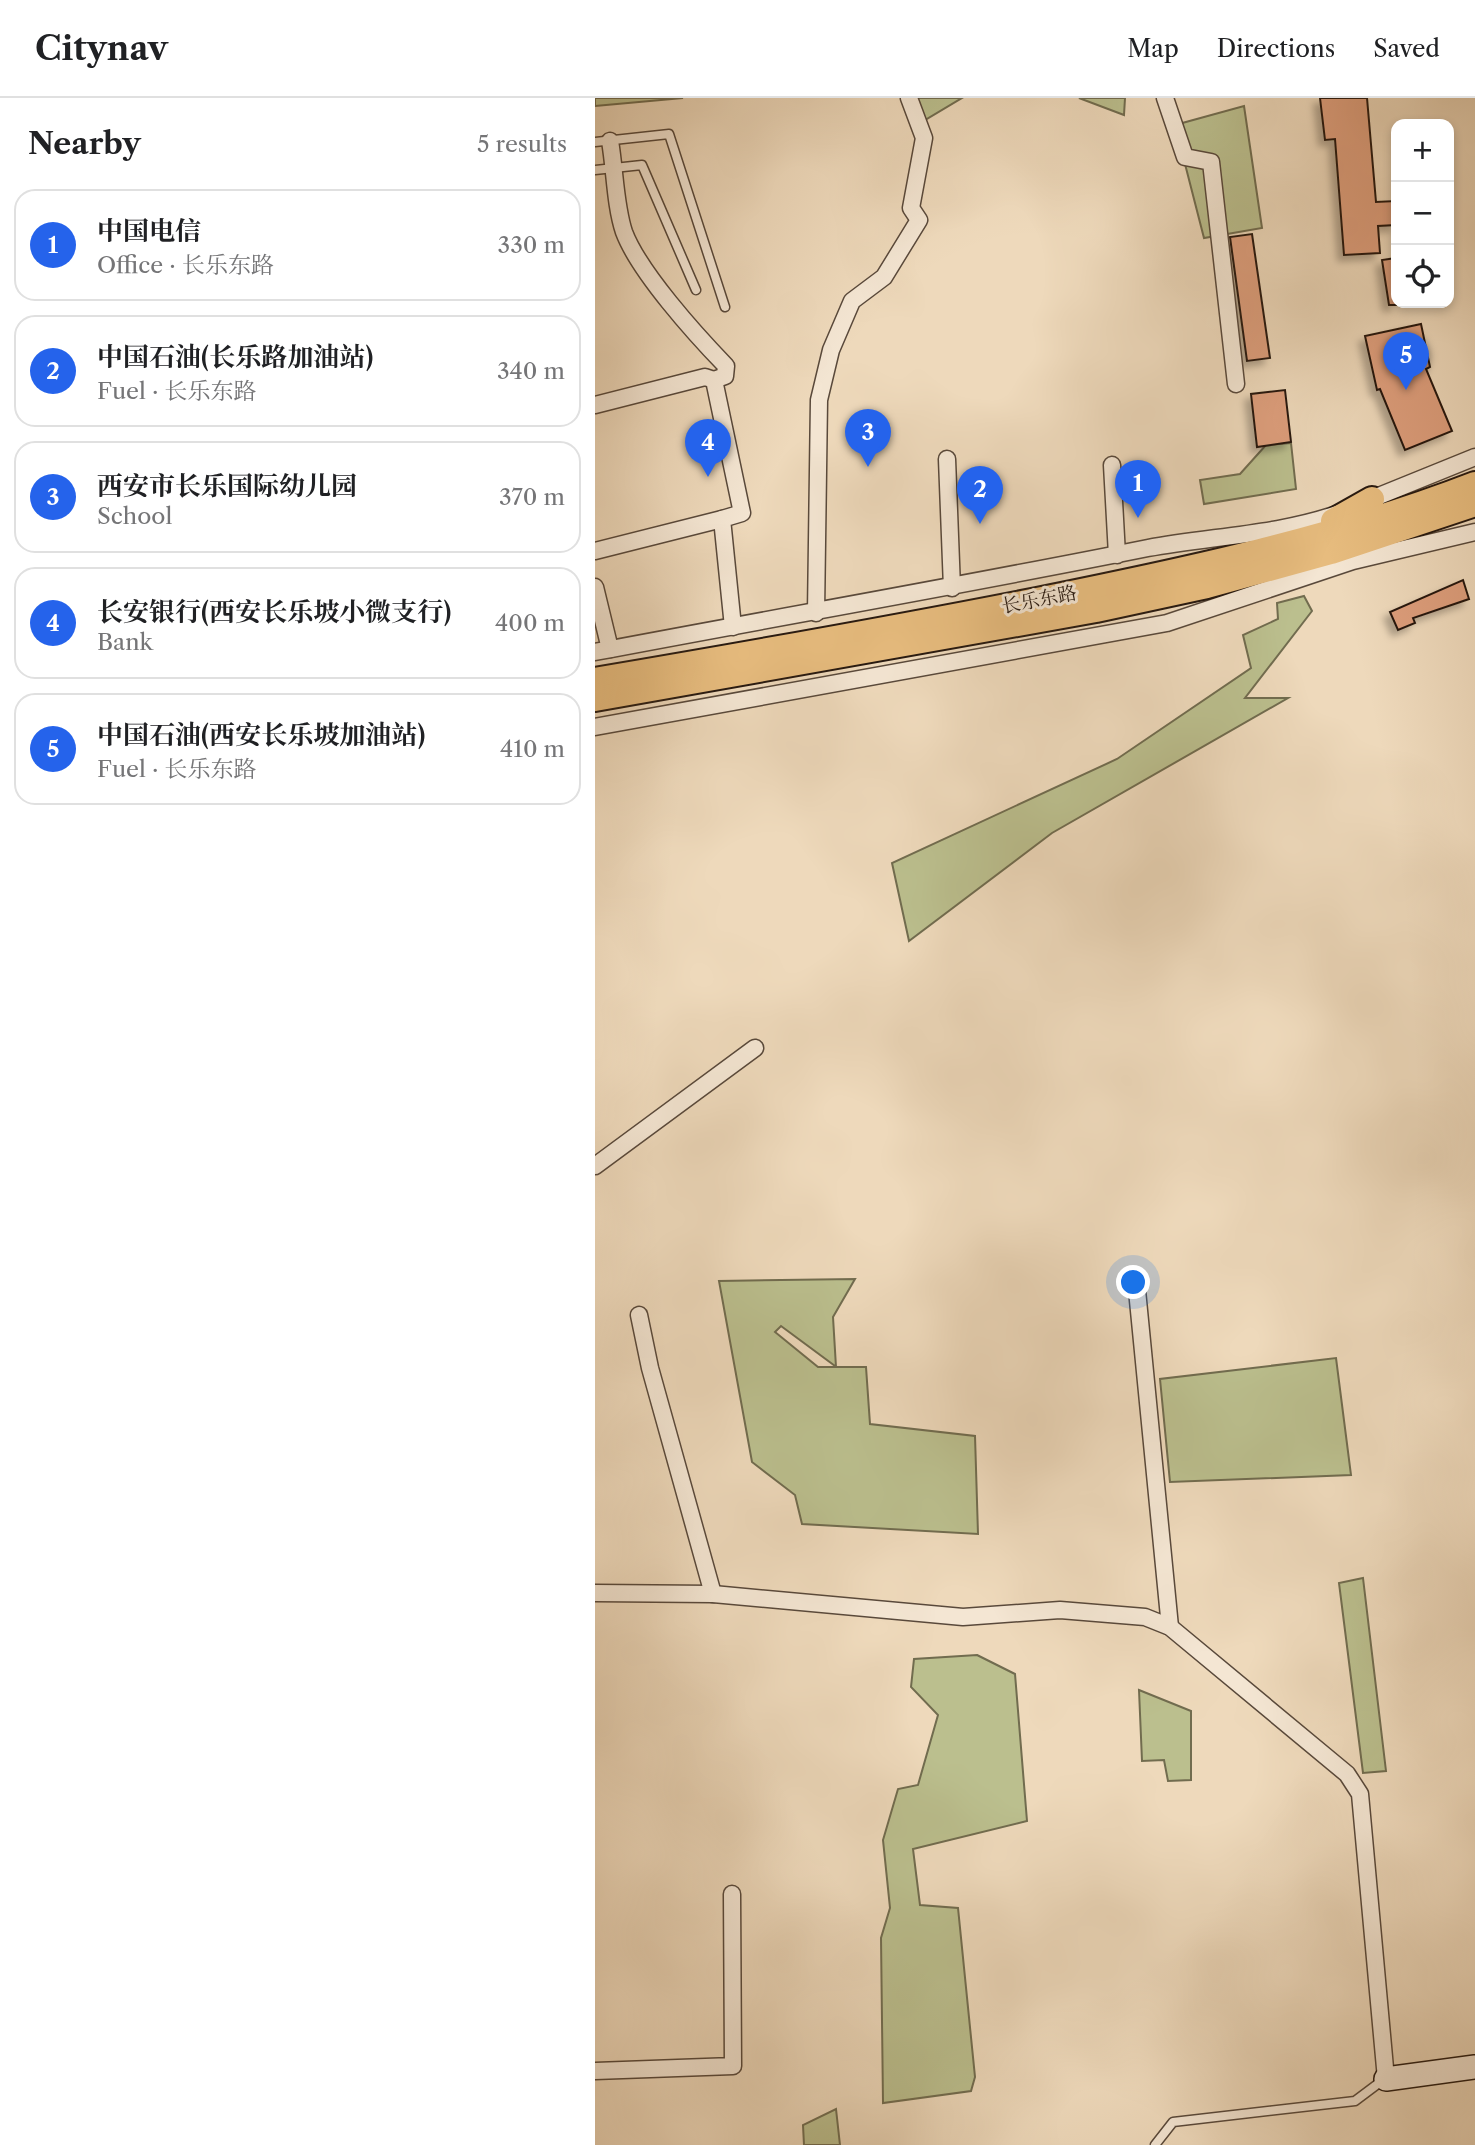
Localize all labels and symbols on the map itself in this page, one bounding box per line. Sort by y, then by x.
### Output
pin: 5 [1383,332,1429,390]
pin: 3 [845,409,891,467]
pin: 4 [685,419,731,477]
pin: 1 [1115,460,1161,518]
pin: 2 [957,466,1003,524]
street label: 长乐东路 [1000,581,1079,618]
your location [1116,1265,1150,1299]

